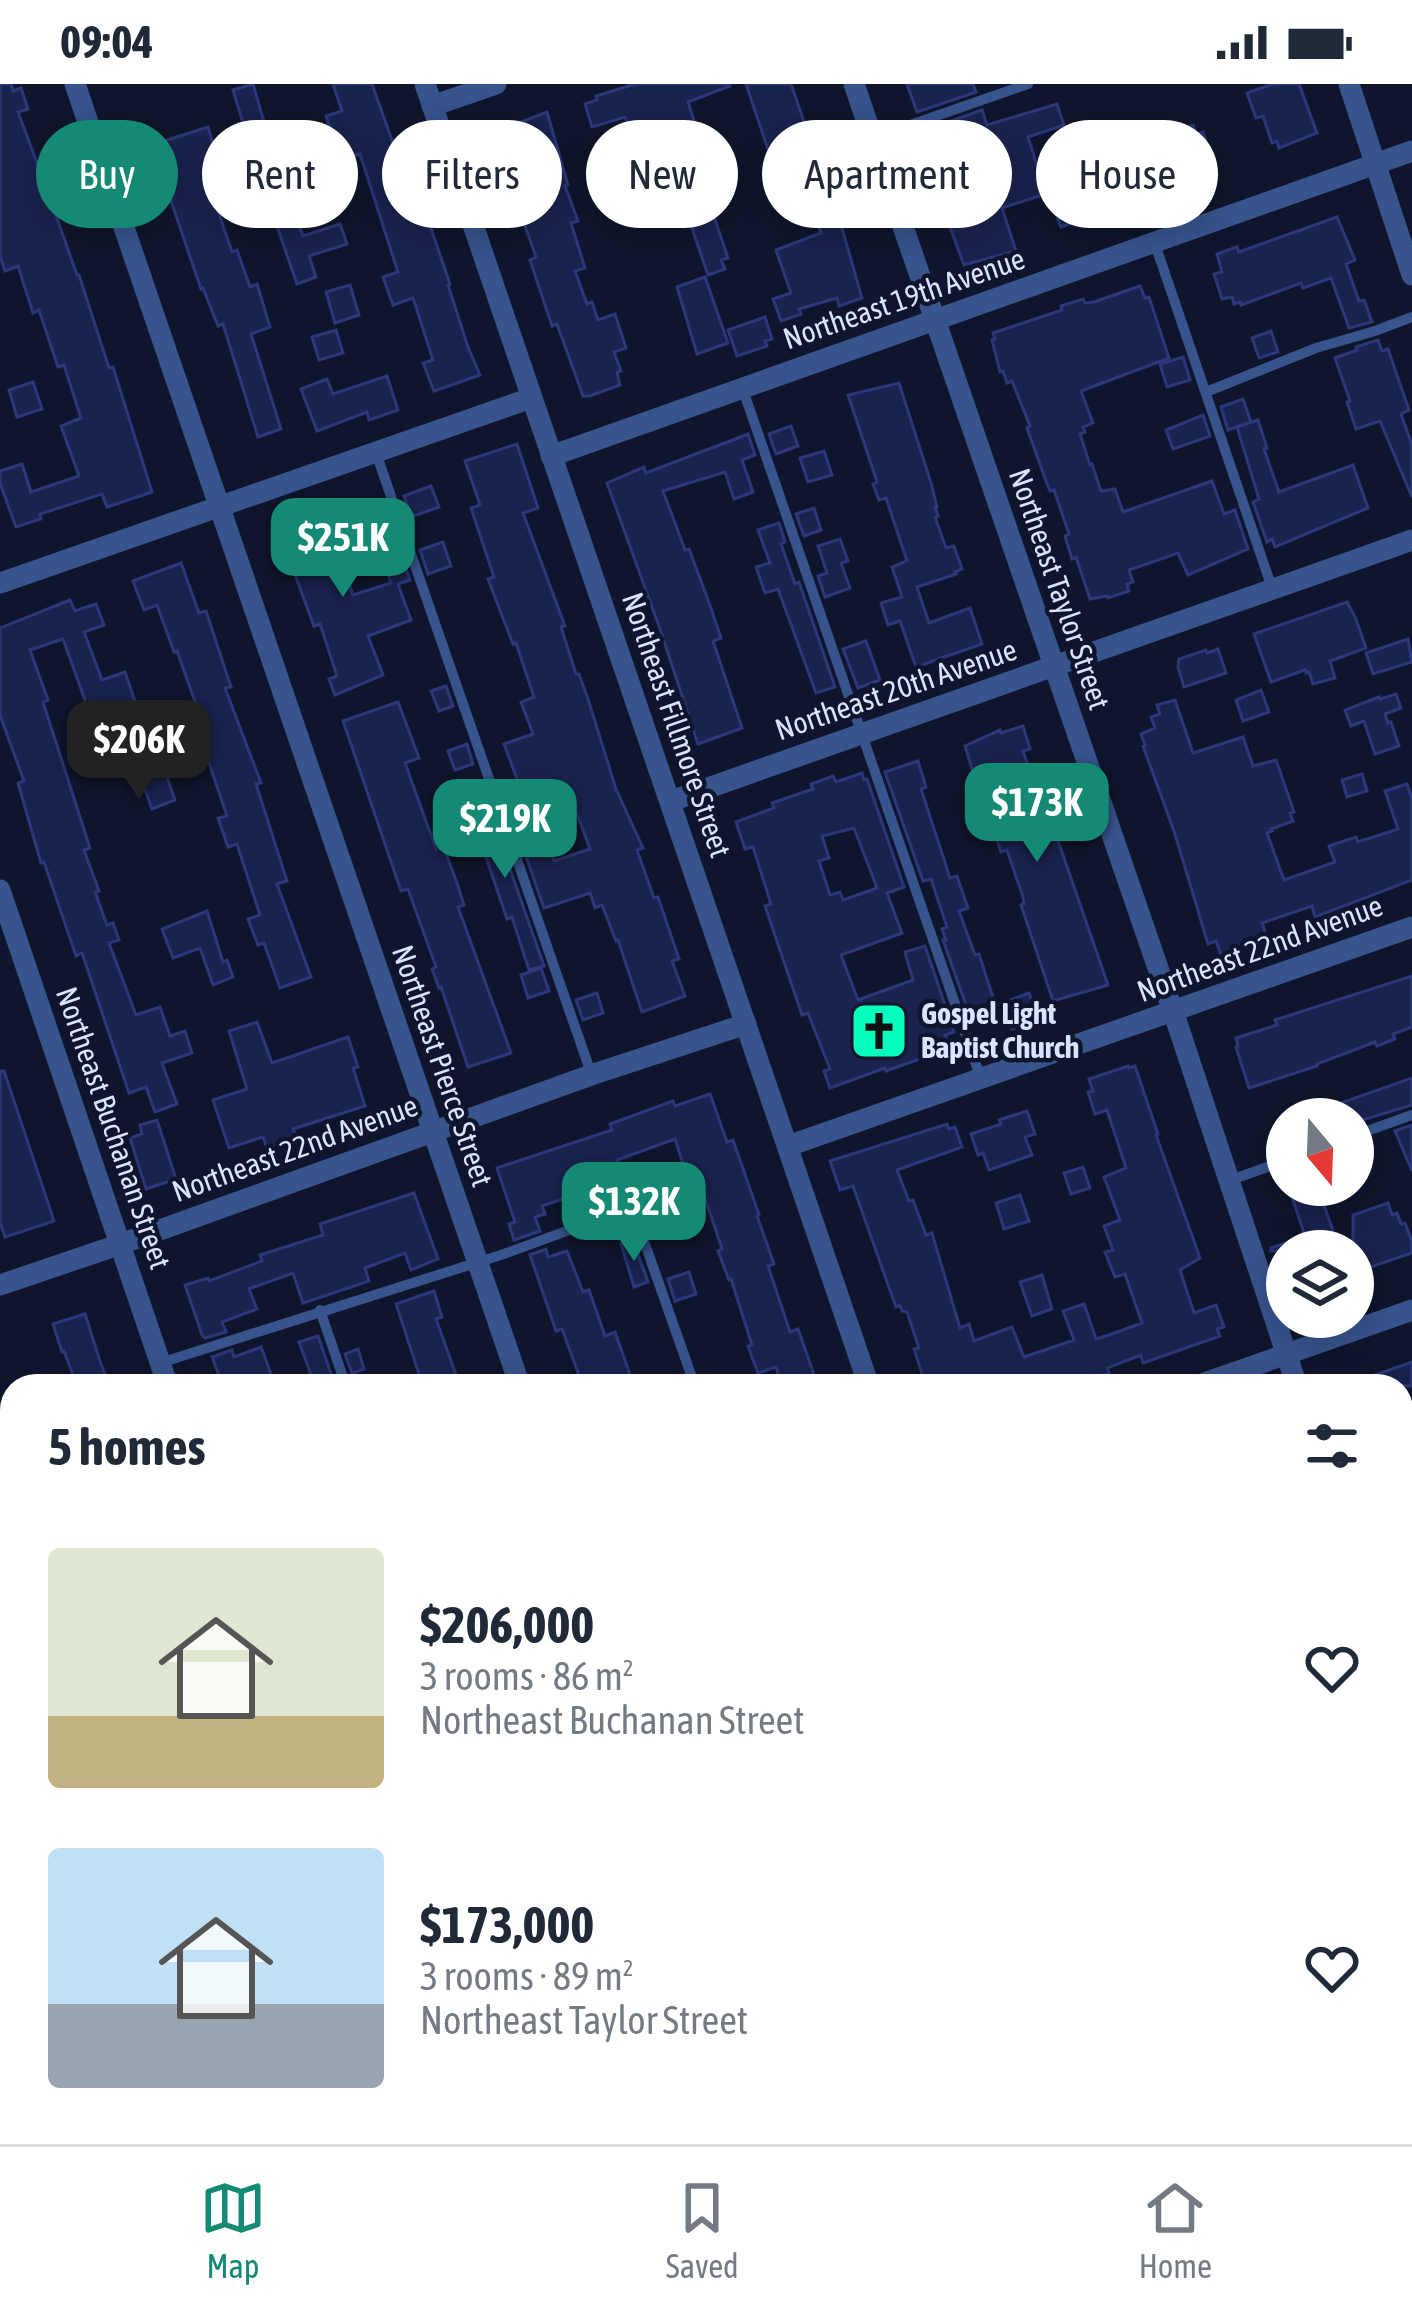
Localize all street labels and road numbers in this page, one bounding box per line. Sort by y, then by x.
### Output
street label: Northeast 19th Avenue [779,241,1029,355]
street label: Northeast Taylor Street [1003,464,1117,714]
street label: Northeast Fillmore Street [616,588,738,861]
street label: Northeast 20th Avenue [771,632,1021,746]
street label: Northeast 22nd Avenue [1132,888,1387,1008]
street label: Northeast Pierce Street [386,941,500,1191]
street label: Northeast Buchanan Street [50,982,178,1273]
street label: Northeast 22nd Avenue [167,1088,422,1208]

